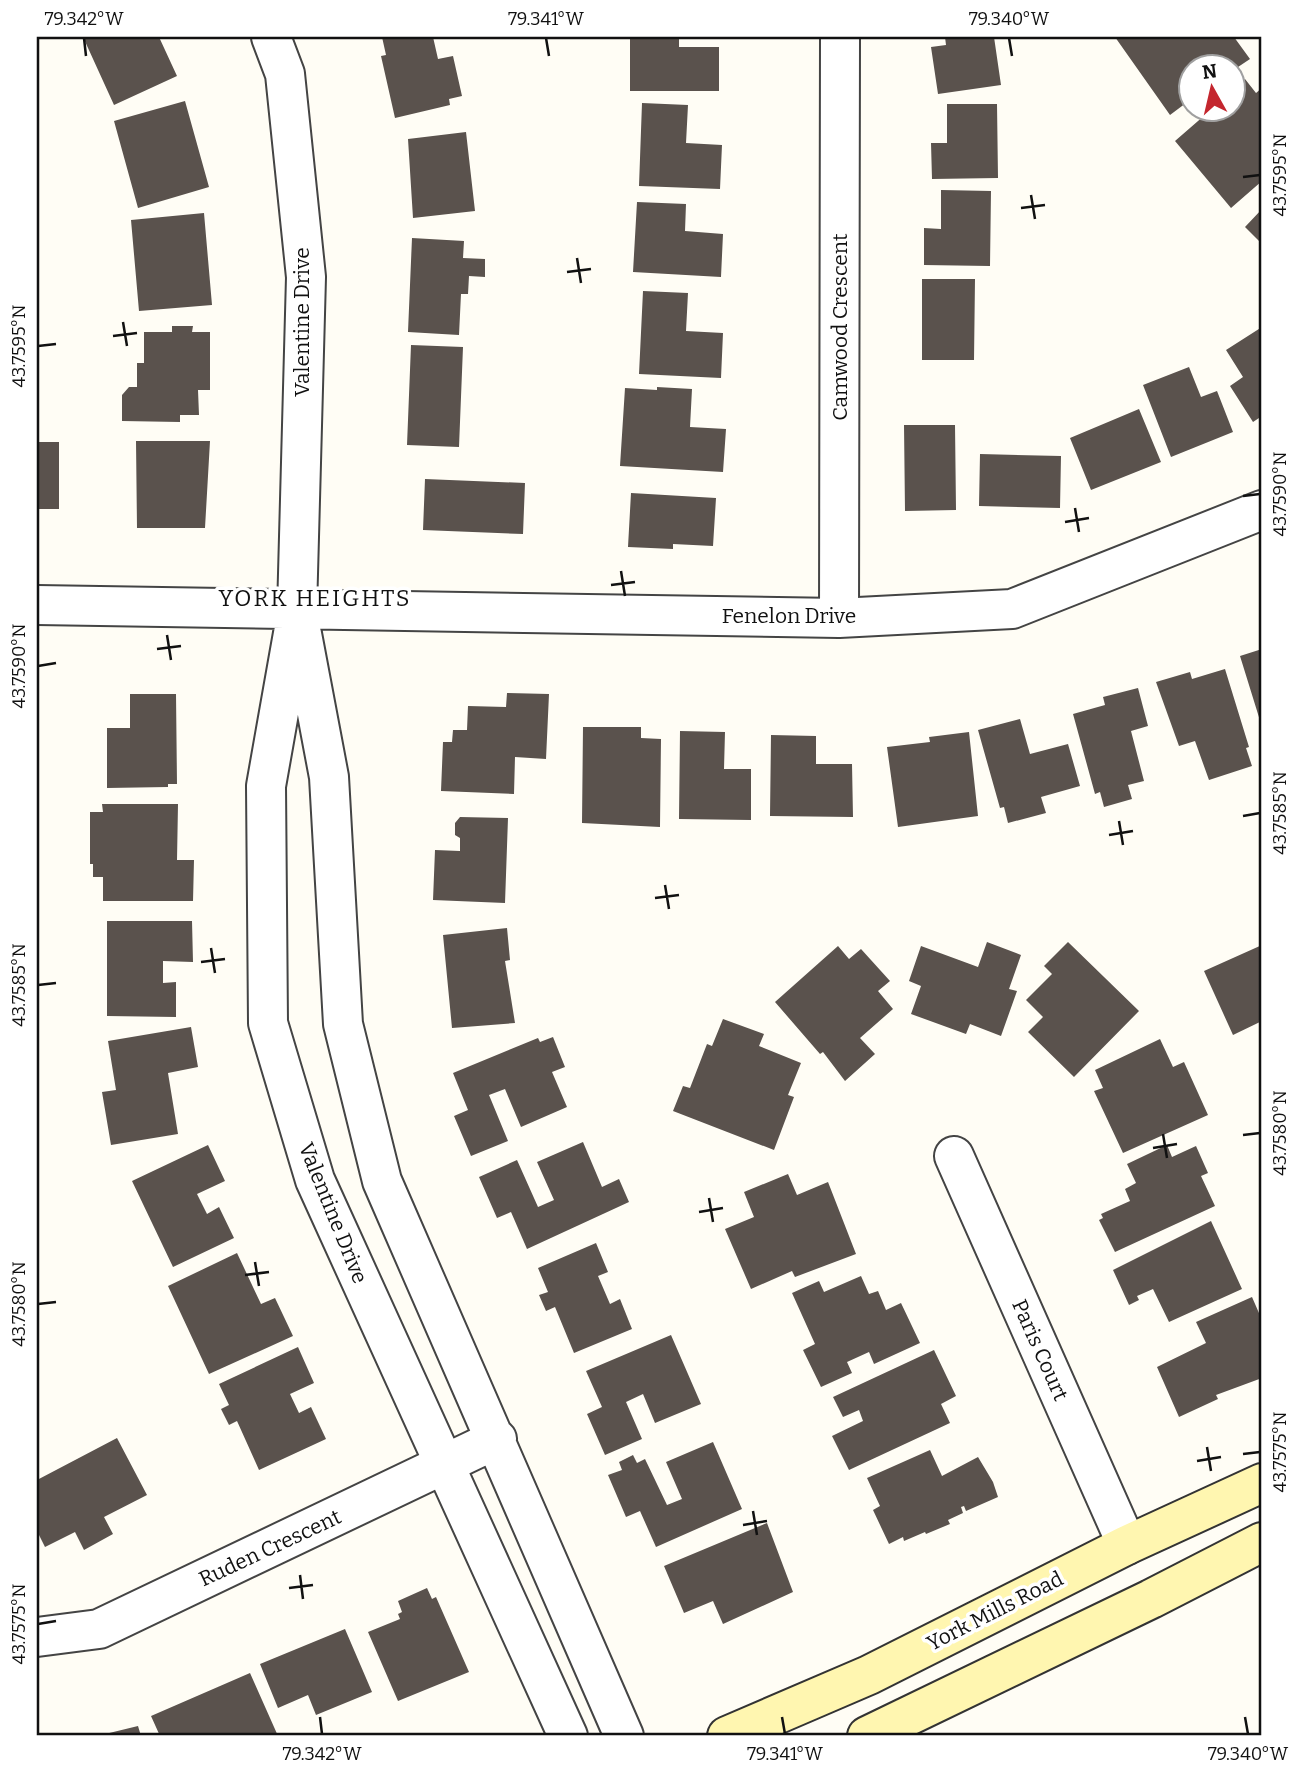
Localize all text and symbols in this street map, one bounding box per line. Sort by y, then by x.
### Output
text: 79.342°W [44,8,124,30]
text: 79.341°W [508,8,584,30]
text: 79.340°W [969,8,1050,30]
north arrow [1176,52,1246,122]
text: N [1201,59,1219,84]
text: 43.7595°N [1269,133,1291,217]
street label: Camwood Crescent [827,233,853,421]
street label: Valentine Drive [289,247,315,397]
text: 43.7595°N [8,304,30,388]
text: 43.7590°N [1269,452,1291,537]
district label: YORK HEIGHTS [218,584,412,612]
street label: Fenelon Drive [722,603,856,629]
text: 43.7590°N [8,624,30,709]
text: 43.7585°N [1269,771,1291,855]
text: 43.7585°N [8,943,30,1027]
text: 43.7580°N [1269,1090,1291,1176]
street label: Valentine Drive [293,1139,373,1287]
text: 43.7580°N [8,1261,30,1347]
street label: Paris Court [1006,1295,1074,1405]
text: 43.7575°N [1269,1411,1291,1493]
street label: Ruden Crescent [195,1504,346,1592]
street label: York Mills Road [922,1565,1068,1657]
text: 43.7575°N [8,1583,30,1665]
text: 79.342°W [282,1743,362,1765]
text: 79.341°W [747,1743,823,1765]
text: 79.340°W [1208,1743,1289,1765]

